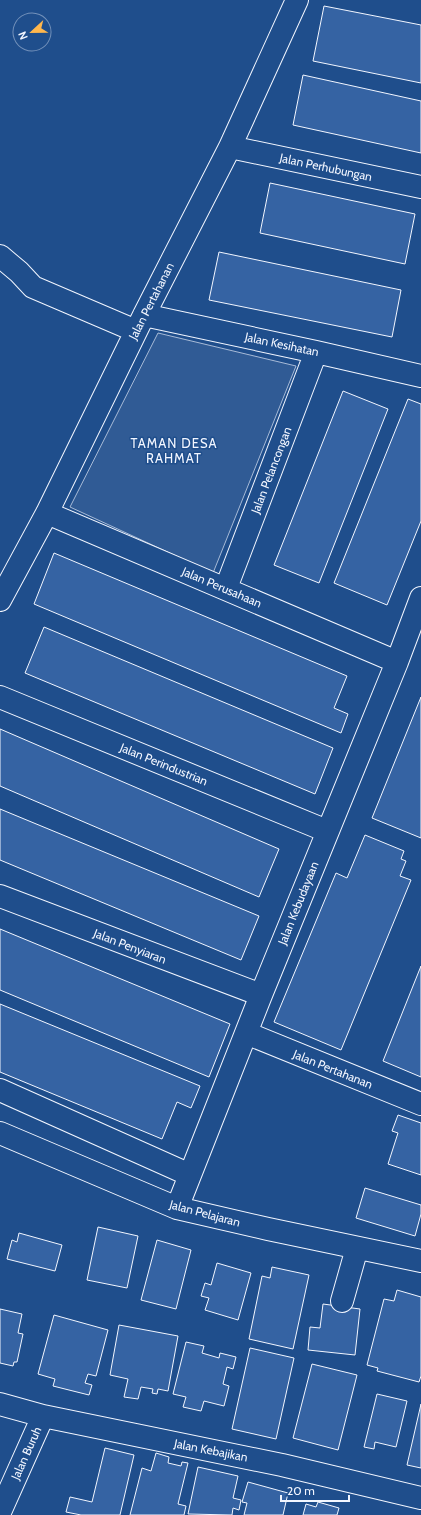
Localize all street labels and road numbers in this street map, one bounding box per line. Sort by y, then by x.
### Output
street label: Jalan Perhubungan [277,150,374,184]
street label: Jalan Pertahanan [125,260,177,343]
street label: Jalan Kesihatan [243,329,321,359]
street label: Jalan Pelancongan [247,424,295,517]
street label: Jalan Perusahaan [179,563,264,611]
street label: Jalan Perindustrian [117,739,210,789]
street label: Jalan Kebudayaan [274,859,322,948]
street label: Jalan Penyiaran [91,925,169,967]
street label: Jalan Pertahanan [290,1046,375,1092]
street label: Jalan Pelajaran [167,1196,242,1230]
street label: Jalan Buruh [7,1424,44,1483]
street label: Jalan Kebajikan [172,1435,249,1465]

